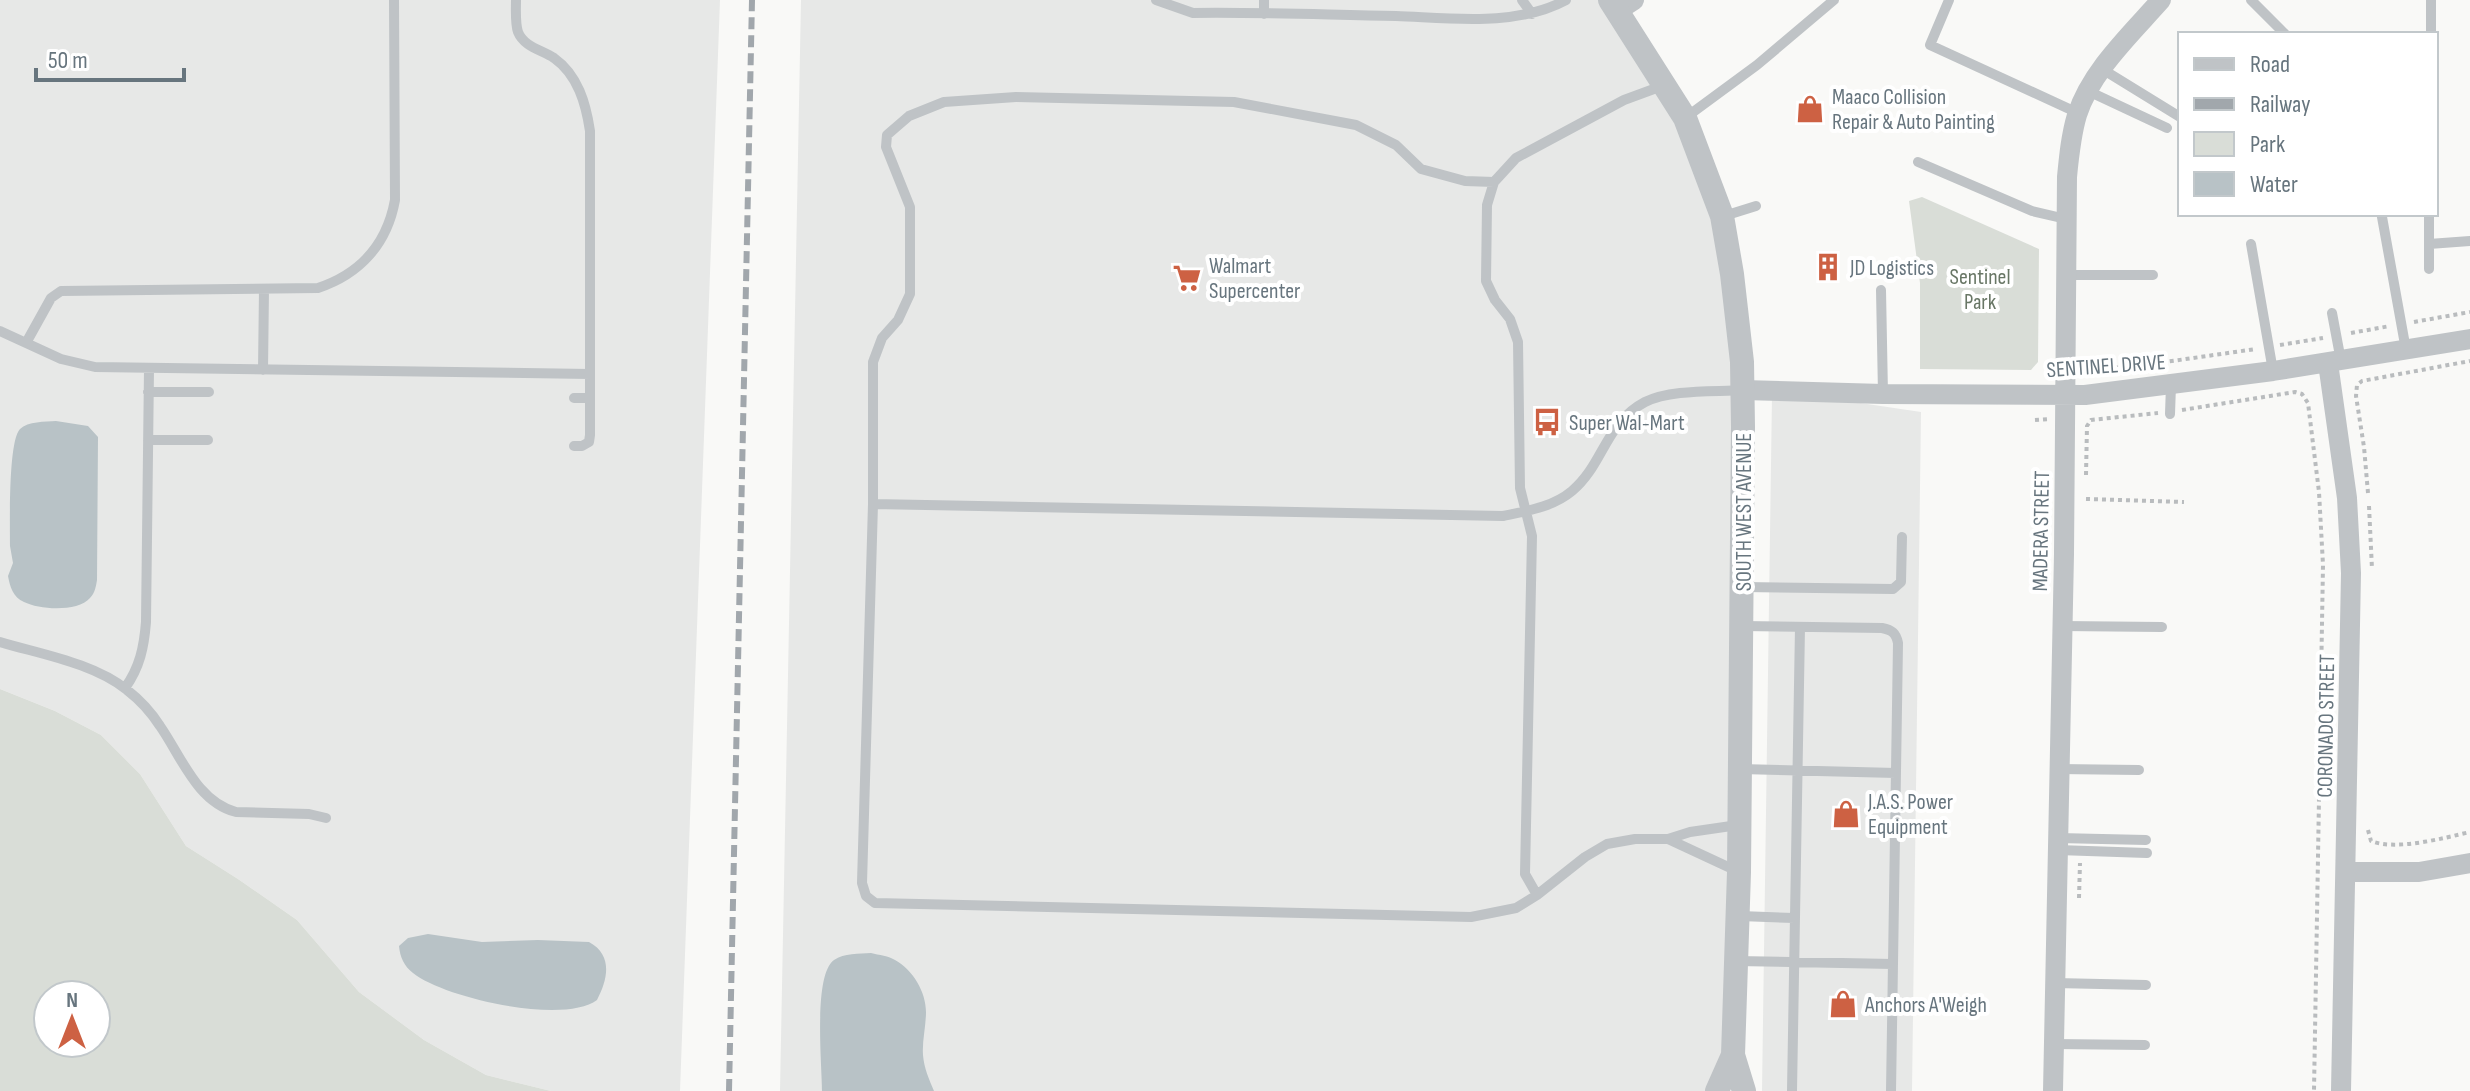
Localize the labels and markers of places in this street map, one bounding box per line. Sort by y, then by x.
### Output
place label: Maaco Collision Repair & Auto Painting [1832,84,1995,136]
shop icon: Maaco Collision Repair & Auto Painting [1795,94,1825,124]
building icon: JD Logistics [1813,252,1843,282]
place label: Walmart Supercenter [1209,253,1300,305]
place label: JD Logistics [1849,255,1934,282]
supermarket icon: Walmart Supercenter [1172,263,1202,293]
bus stop icon: Super Wal-Mart [1532,407,1562,437]
place label: Super Wal-Mart [1569,410,1685,437]
place label: J.A.S. Power Equipment [1867,789,1953,841]
shop icon: J.A.S. Power Equipment [1831,799,1861,829]
shop icon: Anchors A'Weigh [1828,989,1858,1019]
place label: Anchors A'Weigh [1864,992,1987,1019]

